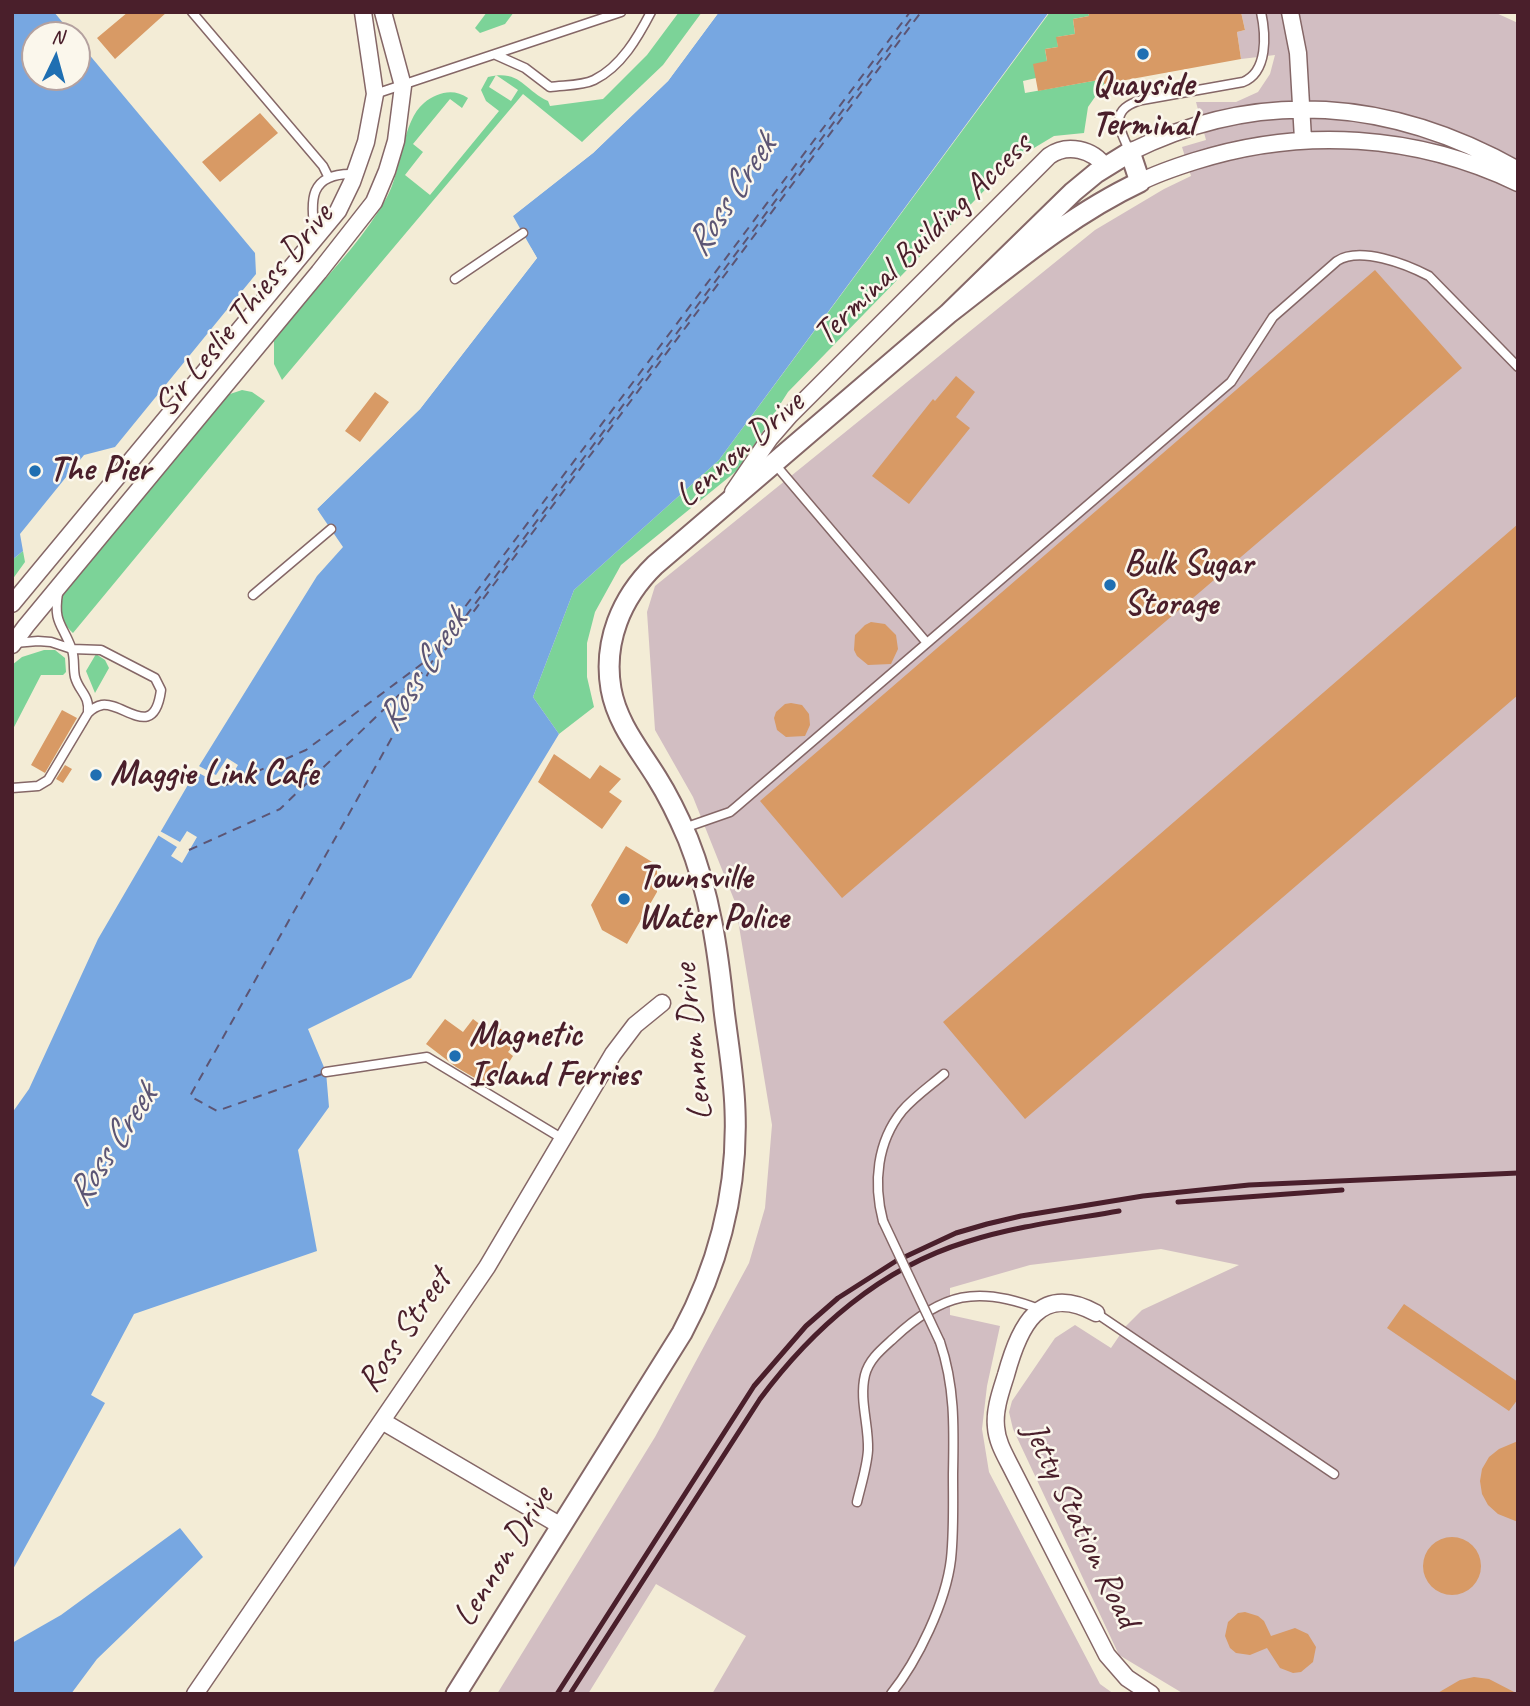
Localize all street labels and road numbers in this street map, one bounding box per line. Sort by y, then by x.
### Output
street label: Terminal Building Access [805,125,1041,355]
street label: Sir Leslie Thiess Drive [145,196,343,426]
street label: Lennon Drive [667,383,813,517]
street label: Lennon Drive [665,962,723,1122]
street label: Ross Street [349,1261,461,1401]
street label: Jetty Station Road [1012,1415,1148,1635]
street label: Lennon Drive [445,1479,563,1635]

